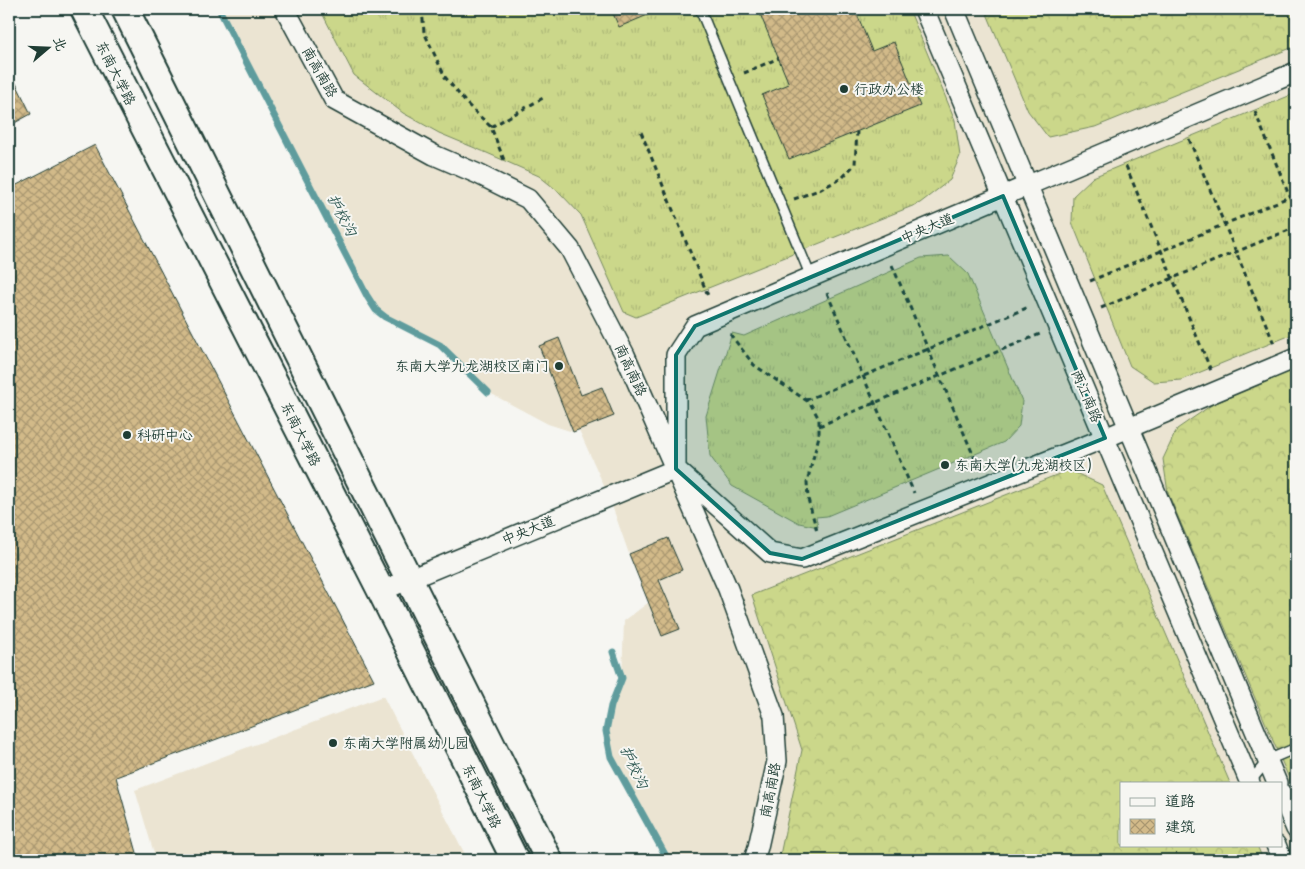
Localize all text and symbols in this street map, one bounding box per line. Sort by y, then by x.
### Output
north arrow [22,22,72,72]
text: 北 [49,34,73,54]
street label: 东南大学路 [91,37,142,109]
street label: 南高南路 [297,42,344,101]
place label: 行政办公楼 [854,78,924,99]
marker: 行政办公楼 [838,83,850,95]
water label: 护校沟 [323,189,365,241]
street label: 中央大道 [897,207,957,248]
street label: 南高南路 [610,340,653,400]
place label: 东南大学九龙湖校区南门 [395,355,549,376]
marker: 东南大学九龙湖校区南门 [553,360,565,372]
street label: 两江南路 [1067,366,1108,426]
street label: 东南大学路 [276,398,327,470]
place label: 科研中心 [137,424,193,445]
marker: 科研中心 [121,429,133,441]
place label: 东南大学(九龙湖校区) [955,454,1092,475]
marker: 东南大学(九龙湖校区) [939,459,951,471]
street label: 中央大道 [498,509,558,550]
place label: 东南大学附属幼儿园 [343,732,469,753]
marker: 东南大学附属幼儿园 [327,737,339,749]
water label: 护校沟 [615,741,656,793]
street label: 东南大学路 [458,760,507,832]
street label: 南高南路 [754,760,785,819]
legend [1120,782,1282,846]
text: 道路 [1165,788,1195,811]
text: 建筑 [1165,814,1195,837]

